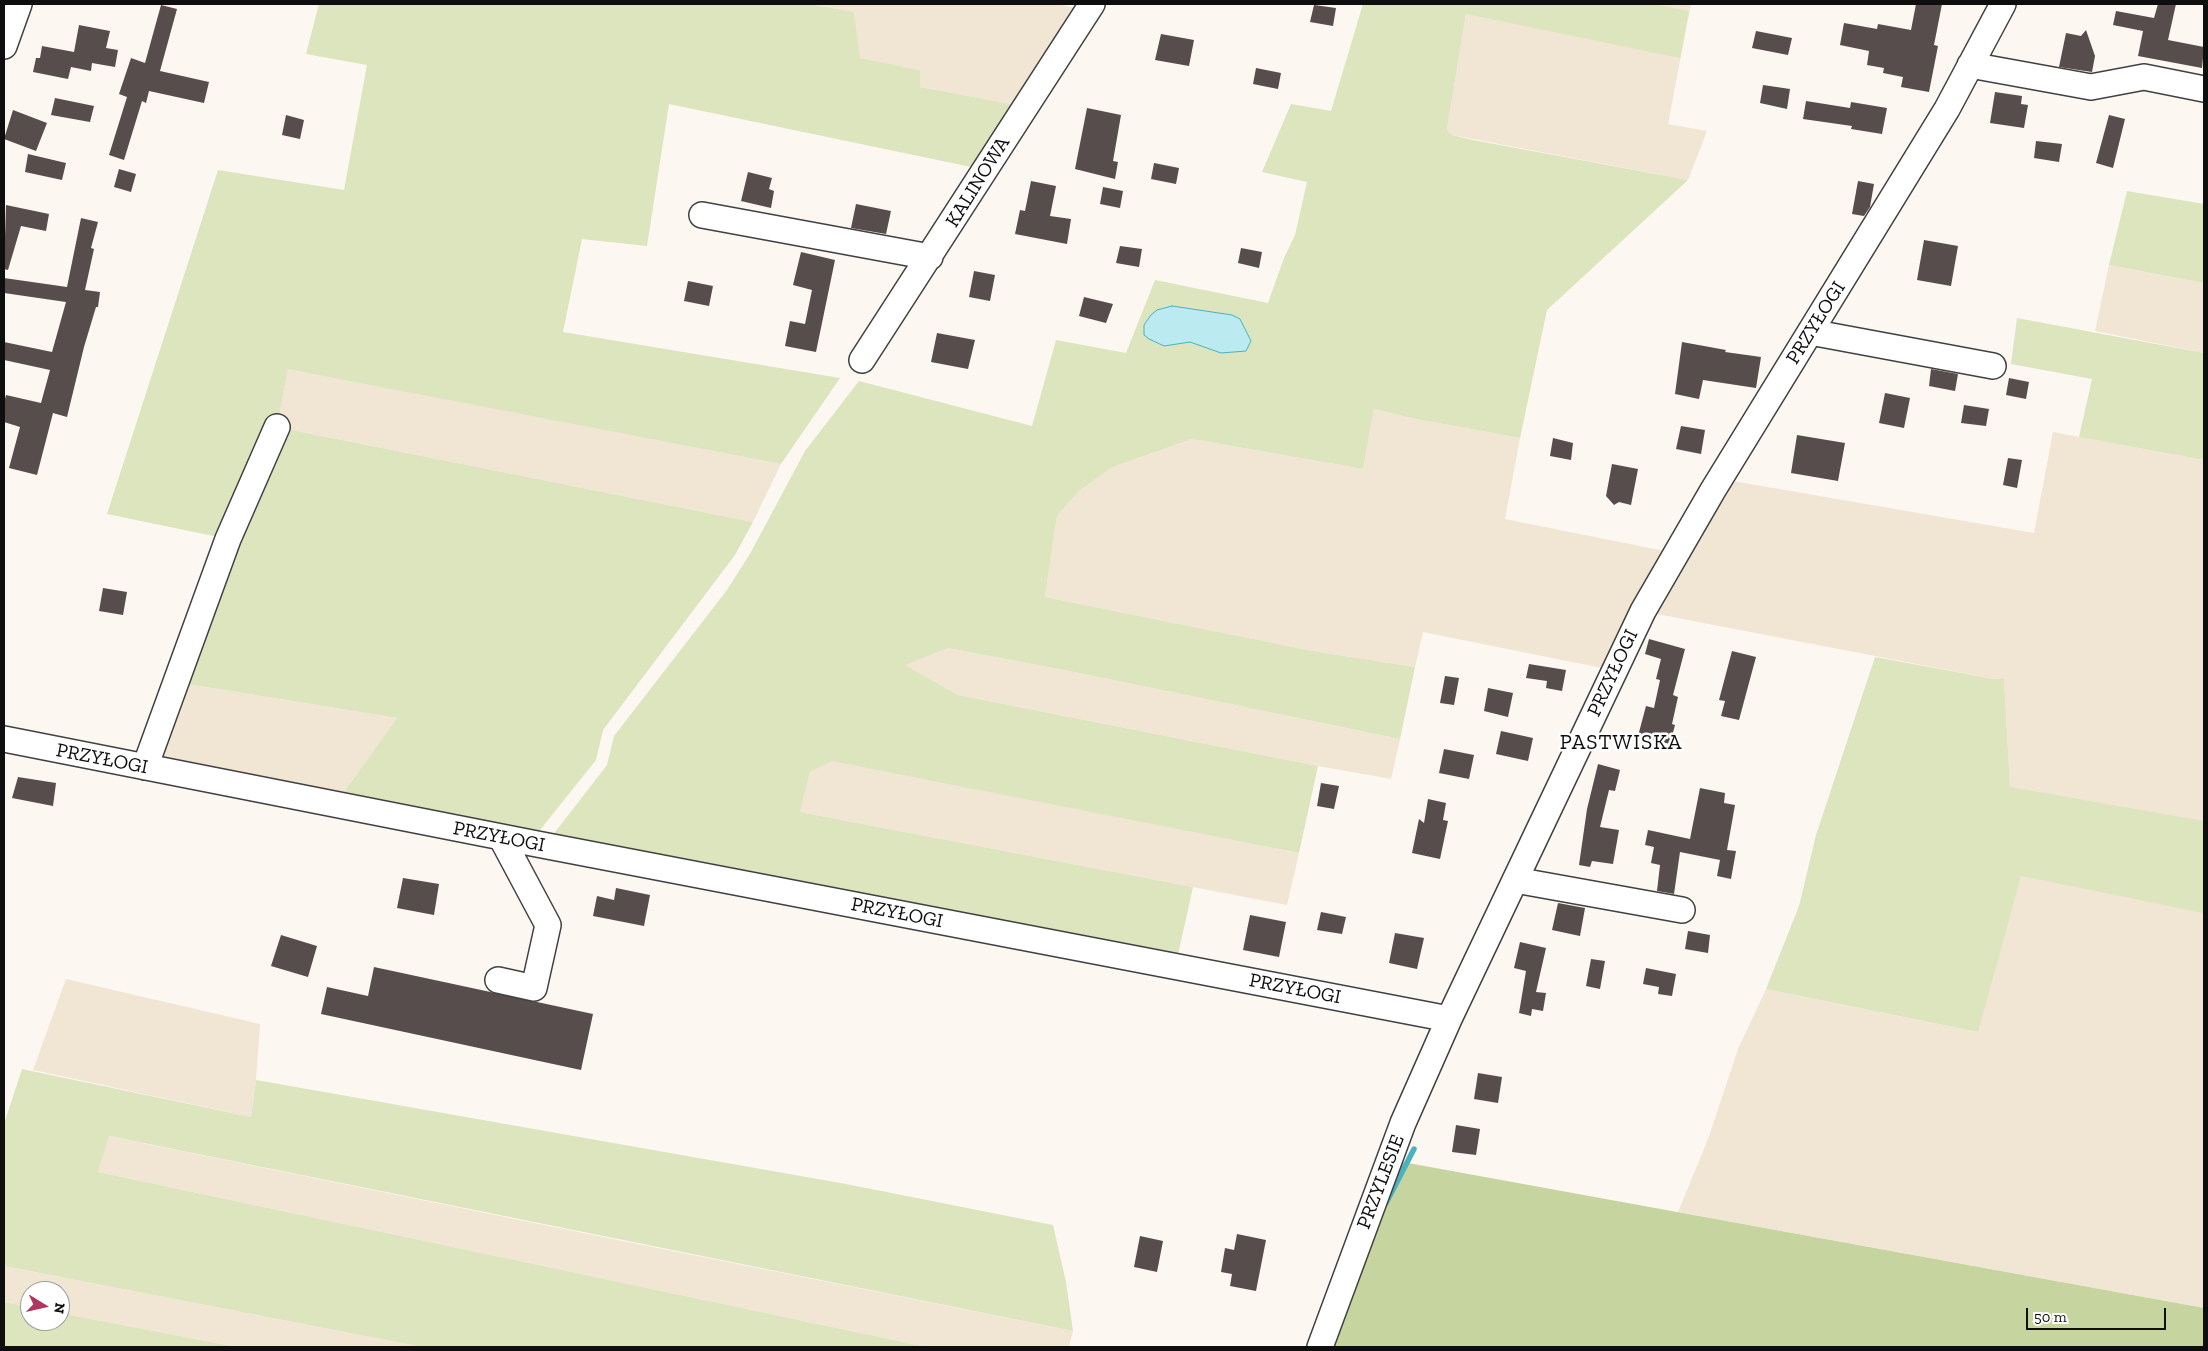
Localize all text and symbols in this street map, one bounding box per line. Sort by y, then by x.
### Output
street label: KALINOWA [941,132,1015,232]
street label: PRZYŁOGI [1781,277,1851,369]
street label: PRZYŁOGI [1582,626,1644,720]
district label: PASTWISKA [1559,730,1683,756]
street label: PRZYŁOGI [54,738,150,780]
street label: PRZYŁOGI [451,816,547,858]
street label: PRZYŁOGI [849,892,945,934]
street label: PRZYŁOGI [1247,968,1343,1010]
street label: PRZYLESIE [1352,1131,1410,1233]
north arrow [20,1281,70,1331]
scale bar [2028,1298,2168,1330]
text: N [50,1302,69,1315]
text: 50 m [2034,1308,2067,1326]

